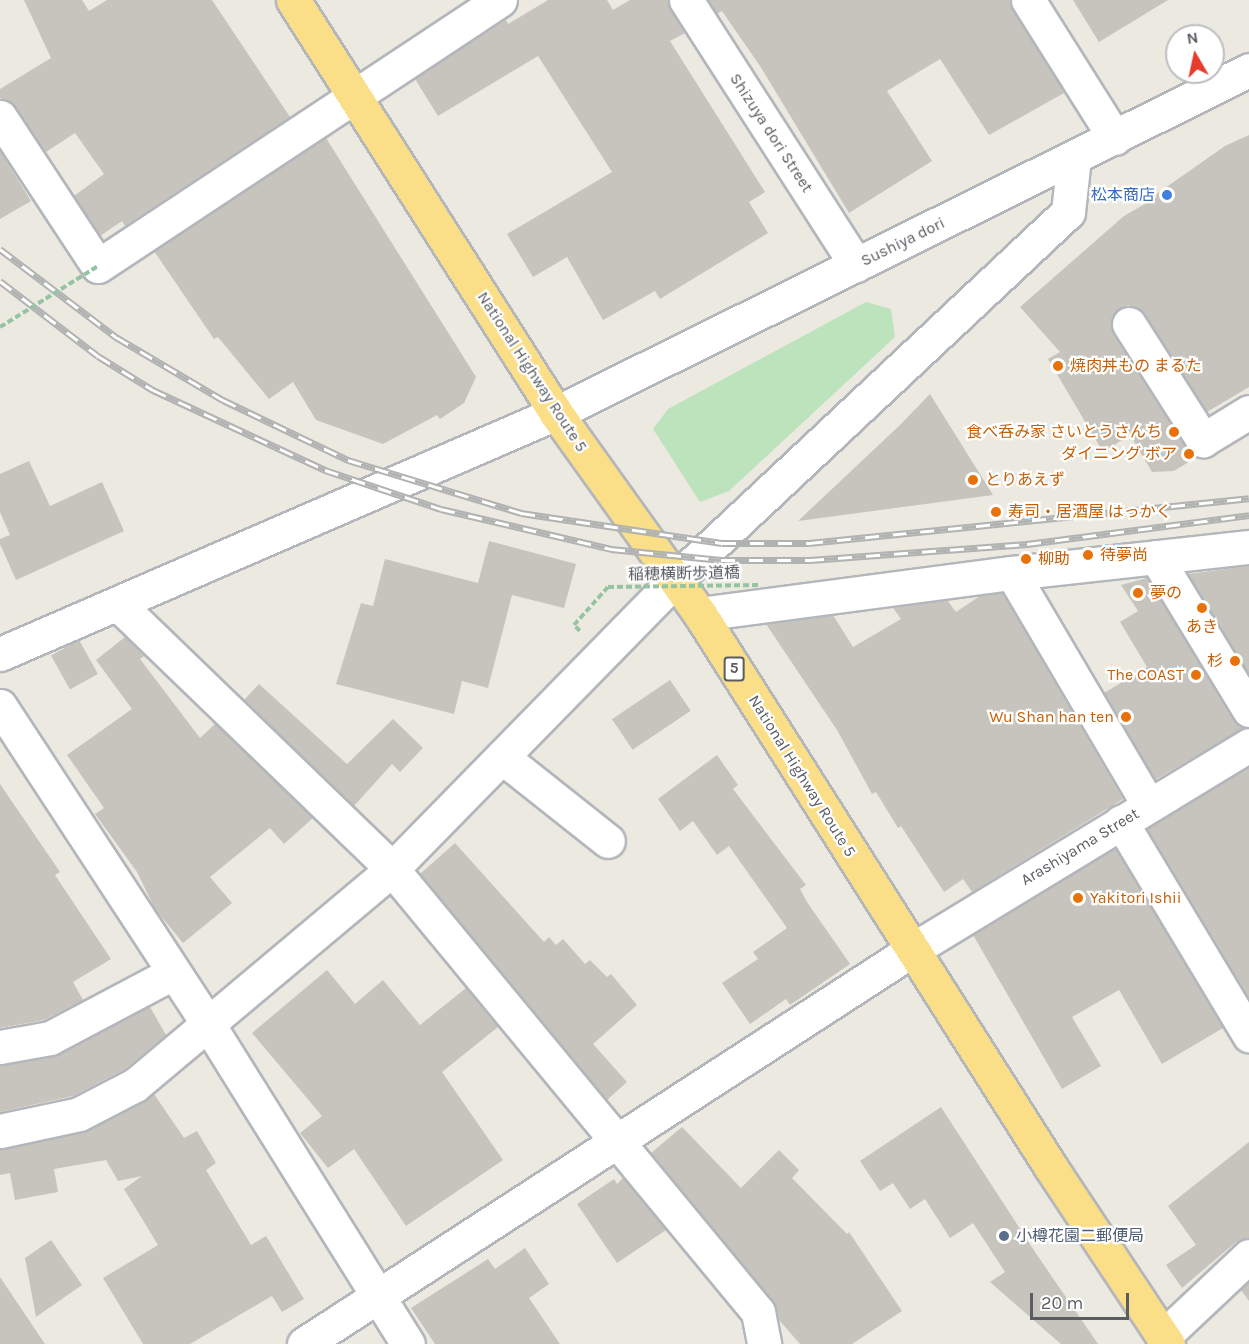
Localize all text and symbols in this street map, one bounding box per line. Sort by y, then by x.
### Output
north arrow [1165,24,1225,84]
text: N [1185,27,1200,48]
street label: Shizuya dori Street [725,70,817,196]
place label: 松本商店 [1091,185,1155,205]
marker: 松本商店 [1160,188,1174,202]
street label: Sushiya dori [858,213,948,271]
street label: National Highway Route 5 [473,288,591,456]
place label: 焼肉丼もの まるた [1070,356,1202,376]
marker: 焼肉丼もの まるた [1051,359,1065,373]
place label: 食べ呑み家 さいとうさんち [966,422,1162,442]
marker: 食べ呑み家 さいとうさんち [1167,425,1181,439]
place label: ダイニング ボア [1061,444,1177,464]
marker: ダイニング ボア [1182,447,1196,461]
place label: とりあえず [985,470,1065,490]
marker: とりあえず [966,473,980,487]
place label: 寿司・居酒屋 はっかく [1008,502,1172,522]
marker: 寿司・居酒屋 はっかく [989,505,1003,519]
place label: 待夢尚 [1100,545,1148,565]
marker: 待夢尚 [1081,548,1095,562]
place label: 柳助 [1038,549,1070,569]
marker: 柳助 [1019,552,1033,566]
street label: 稲穂横断歩道橋 [628,563,740,585]
place label: 夢の [1150,583,1182,603]
marker: 夢の [1131,586,1145,600]
marker: あき [1195,601,1209,615]
place label: あき [1186,617,1218,637]
place label: 杉 [1207,651,1223,671]
marker: 杉 [1228,654,1242,668]
road number: 5 [724,657,744,681]
place label: The COAST [1107,665,1184,685]
marker: The COAST [1189,668,1203,682]
street label: National Highway Route 5 [744,692,860,860]
place label: Wu Shan han ten [989,707,1114,727]
marker: Wu Shan han ten [1119,710,1133,724]
street label: Arashiyama Street [1017,804,1143,890]
place label: Yakitori Ishii [1090,888,1182,908]
marker: Yakitori Ishii [1071,891,1085,905]
place label: 小樽花園二郵便局 [1016,1226,1144,1246]
marker: 小樽花園二郵便局 [997,1229,1011,1243]
scale bar [1033,1281,1132,1319]
text: 20 m [1041,1292,1083,1314]

